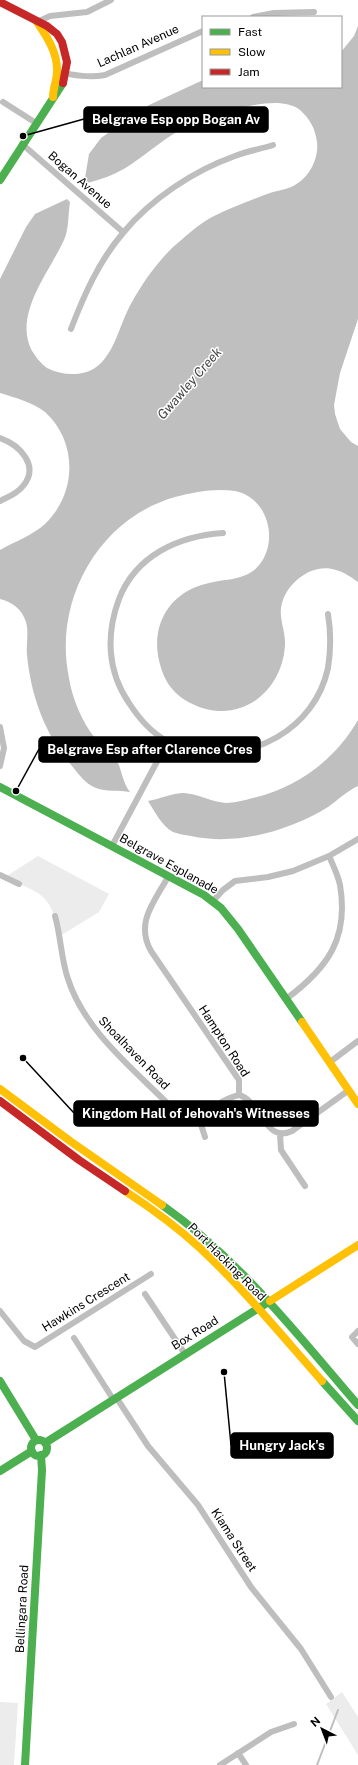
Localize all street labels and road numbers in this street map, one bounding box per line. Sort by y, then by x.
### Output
street label: Lachlan Avenue [95,22,181,70]
street label: Bogan Avenue [45,149,115,212]
street label: Belgrave Esplanade [117,831,221,897]
street label: Hampton Road [196,1003,252,1079]
street label: Shoalhaven Road [96,1014,172,1092]
street label: Port Hacking Road [185,1220,269,1304]
street label: Hawkins Crescent [40,1269,133,1335]
street label: Box Road [169,1313,221,1353]
street label: Kiama Street [208,1506,260,1575]
street label: Bellingara Road [13,1565,31,1653]

